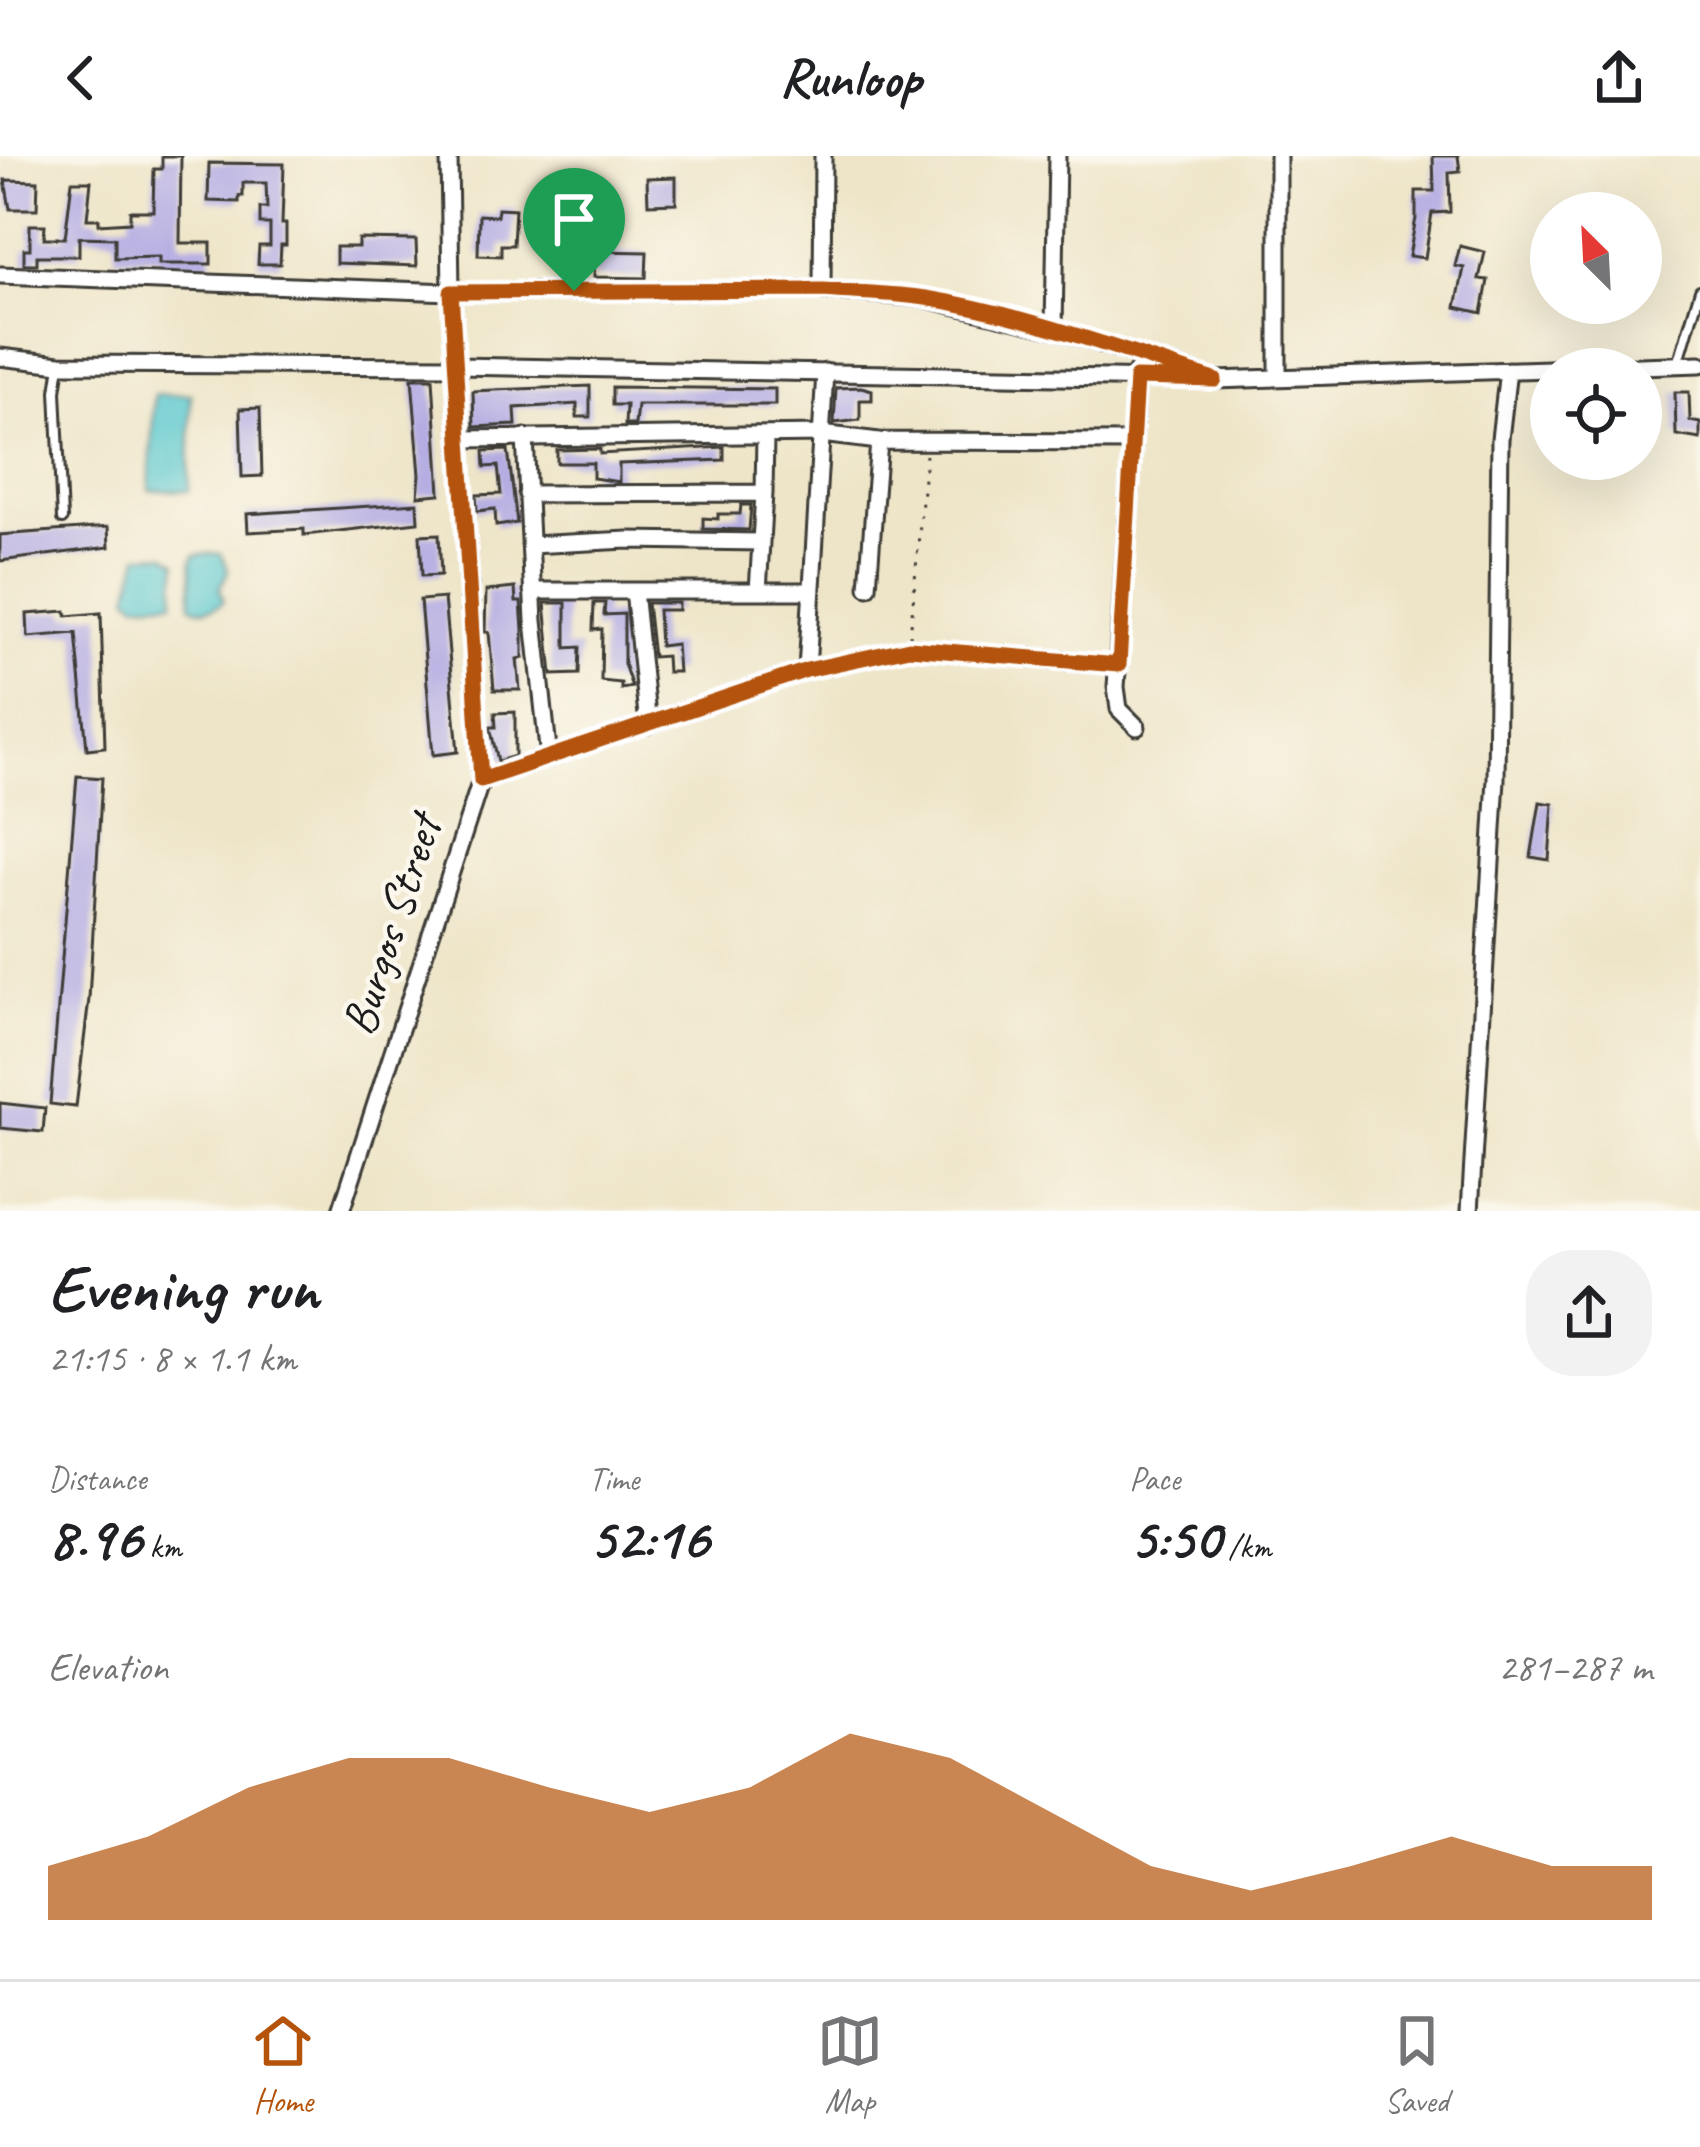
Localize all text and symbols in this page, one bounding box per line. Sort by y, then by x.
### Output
text: Runloop [779,44,921,112]
icon: back [48,45,114,111]
icon: share [1586,45,1652,111]
pin [523,168,625,291]
icon: arrive [541,186,607,252]
north arrow [1530,192,1662,324]
map controls [1530,192,1662,480]
button: locate [1530,348,1662,480]
street label: Burgos Street [327,802,456,1042]
text: Evening run [48,1247,318,1330]
button: share [1526,1250,1652,1376]
text: 21:15 · 8 × 1.1 km [48,1334,296,1383]
text: Distance [48,1458,146,1500]
text: Time [589,1458,639,1500]
text: Pace [1129,1458,1180,1500]
text: 8.96 [48,1500,141,1576]
text: 52:16 [589,1500,709,1576]
text: 5:50 [1129,1500,1220,1576]
text: km [141,1526,182,1568]
text: /km [1220,1526,1271,1568]
text: Elevation [48,1643,168,1692]
text: 281–287 m [1498,1643,1652,1692]
tab: Home [250,2008,316,2122]
tab: Map [817,2008,883,2122]
tab: Saved [1384,2008,1450,2122]

